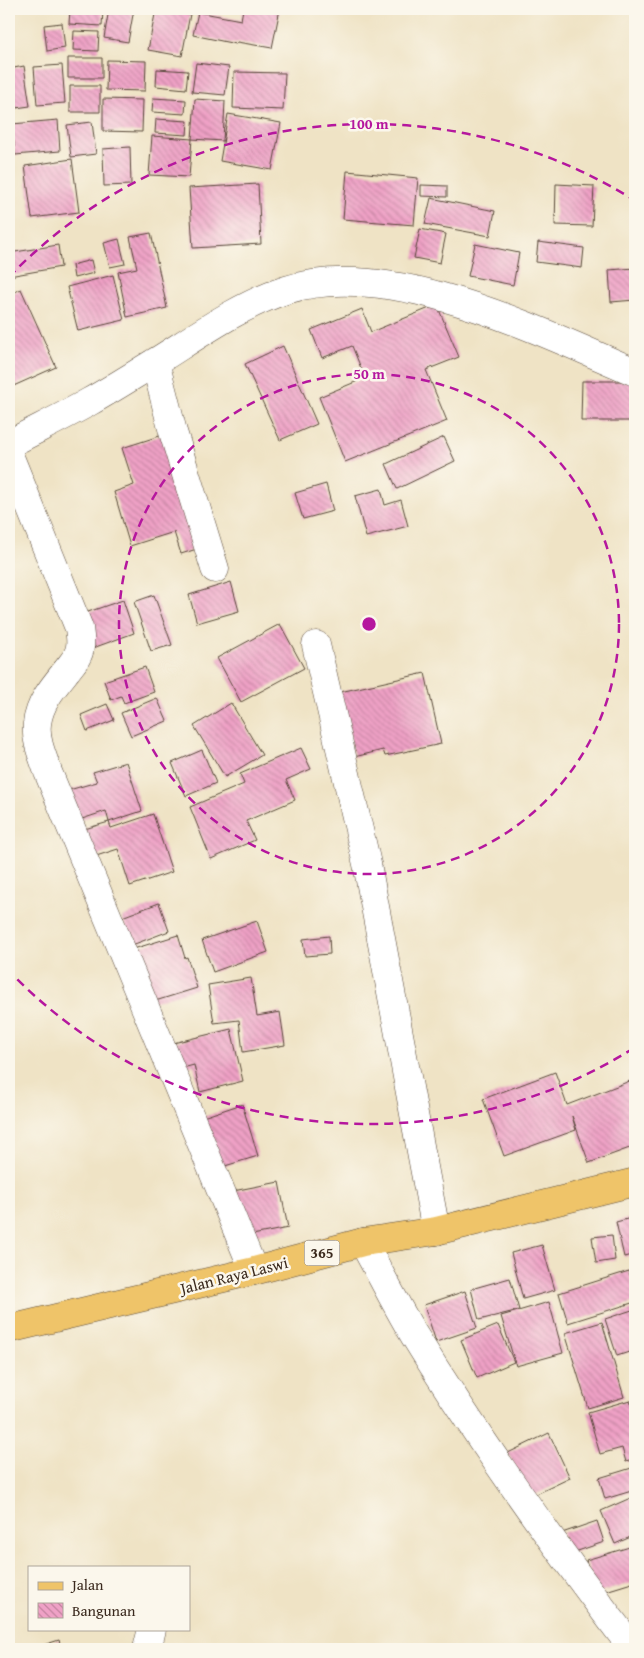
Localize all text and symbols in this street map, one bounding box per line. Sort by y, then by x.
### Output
text: 100 m [349,113,389,134]
text: 50 m [353,363,385,384]
centre of rings [360,615,378,633]
road number: 365 [304,1240,340,1266]
street label: Jalan Raya Laswi [176,1250,291,1300]
legend [28,1566,190,1630]
text: Jalan [70,1574,104,1595]
text: Bangunan [72,1600,136,1621]

